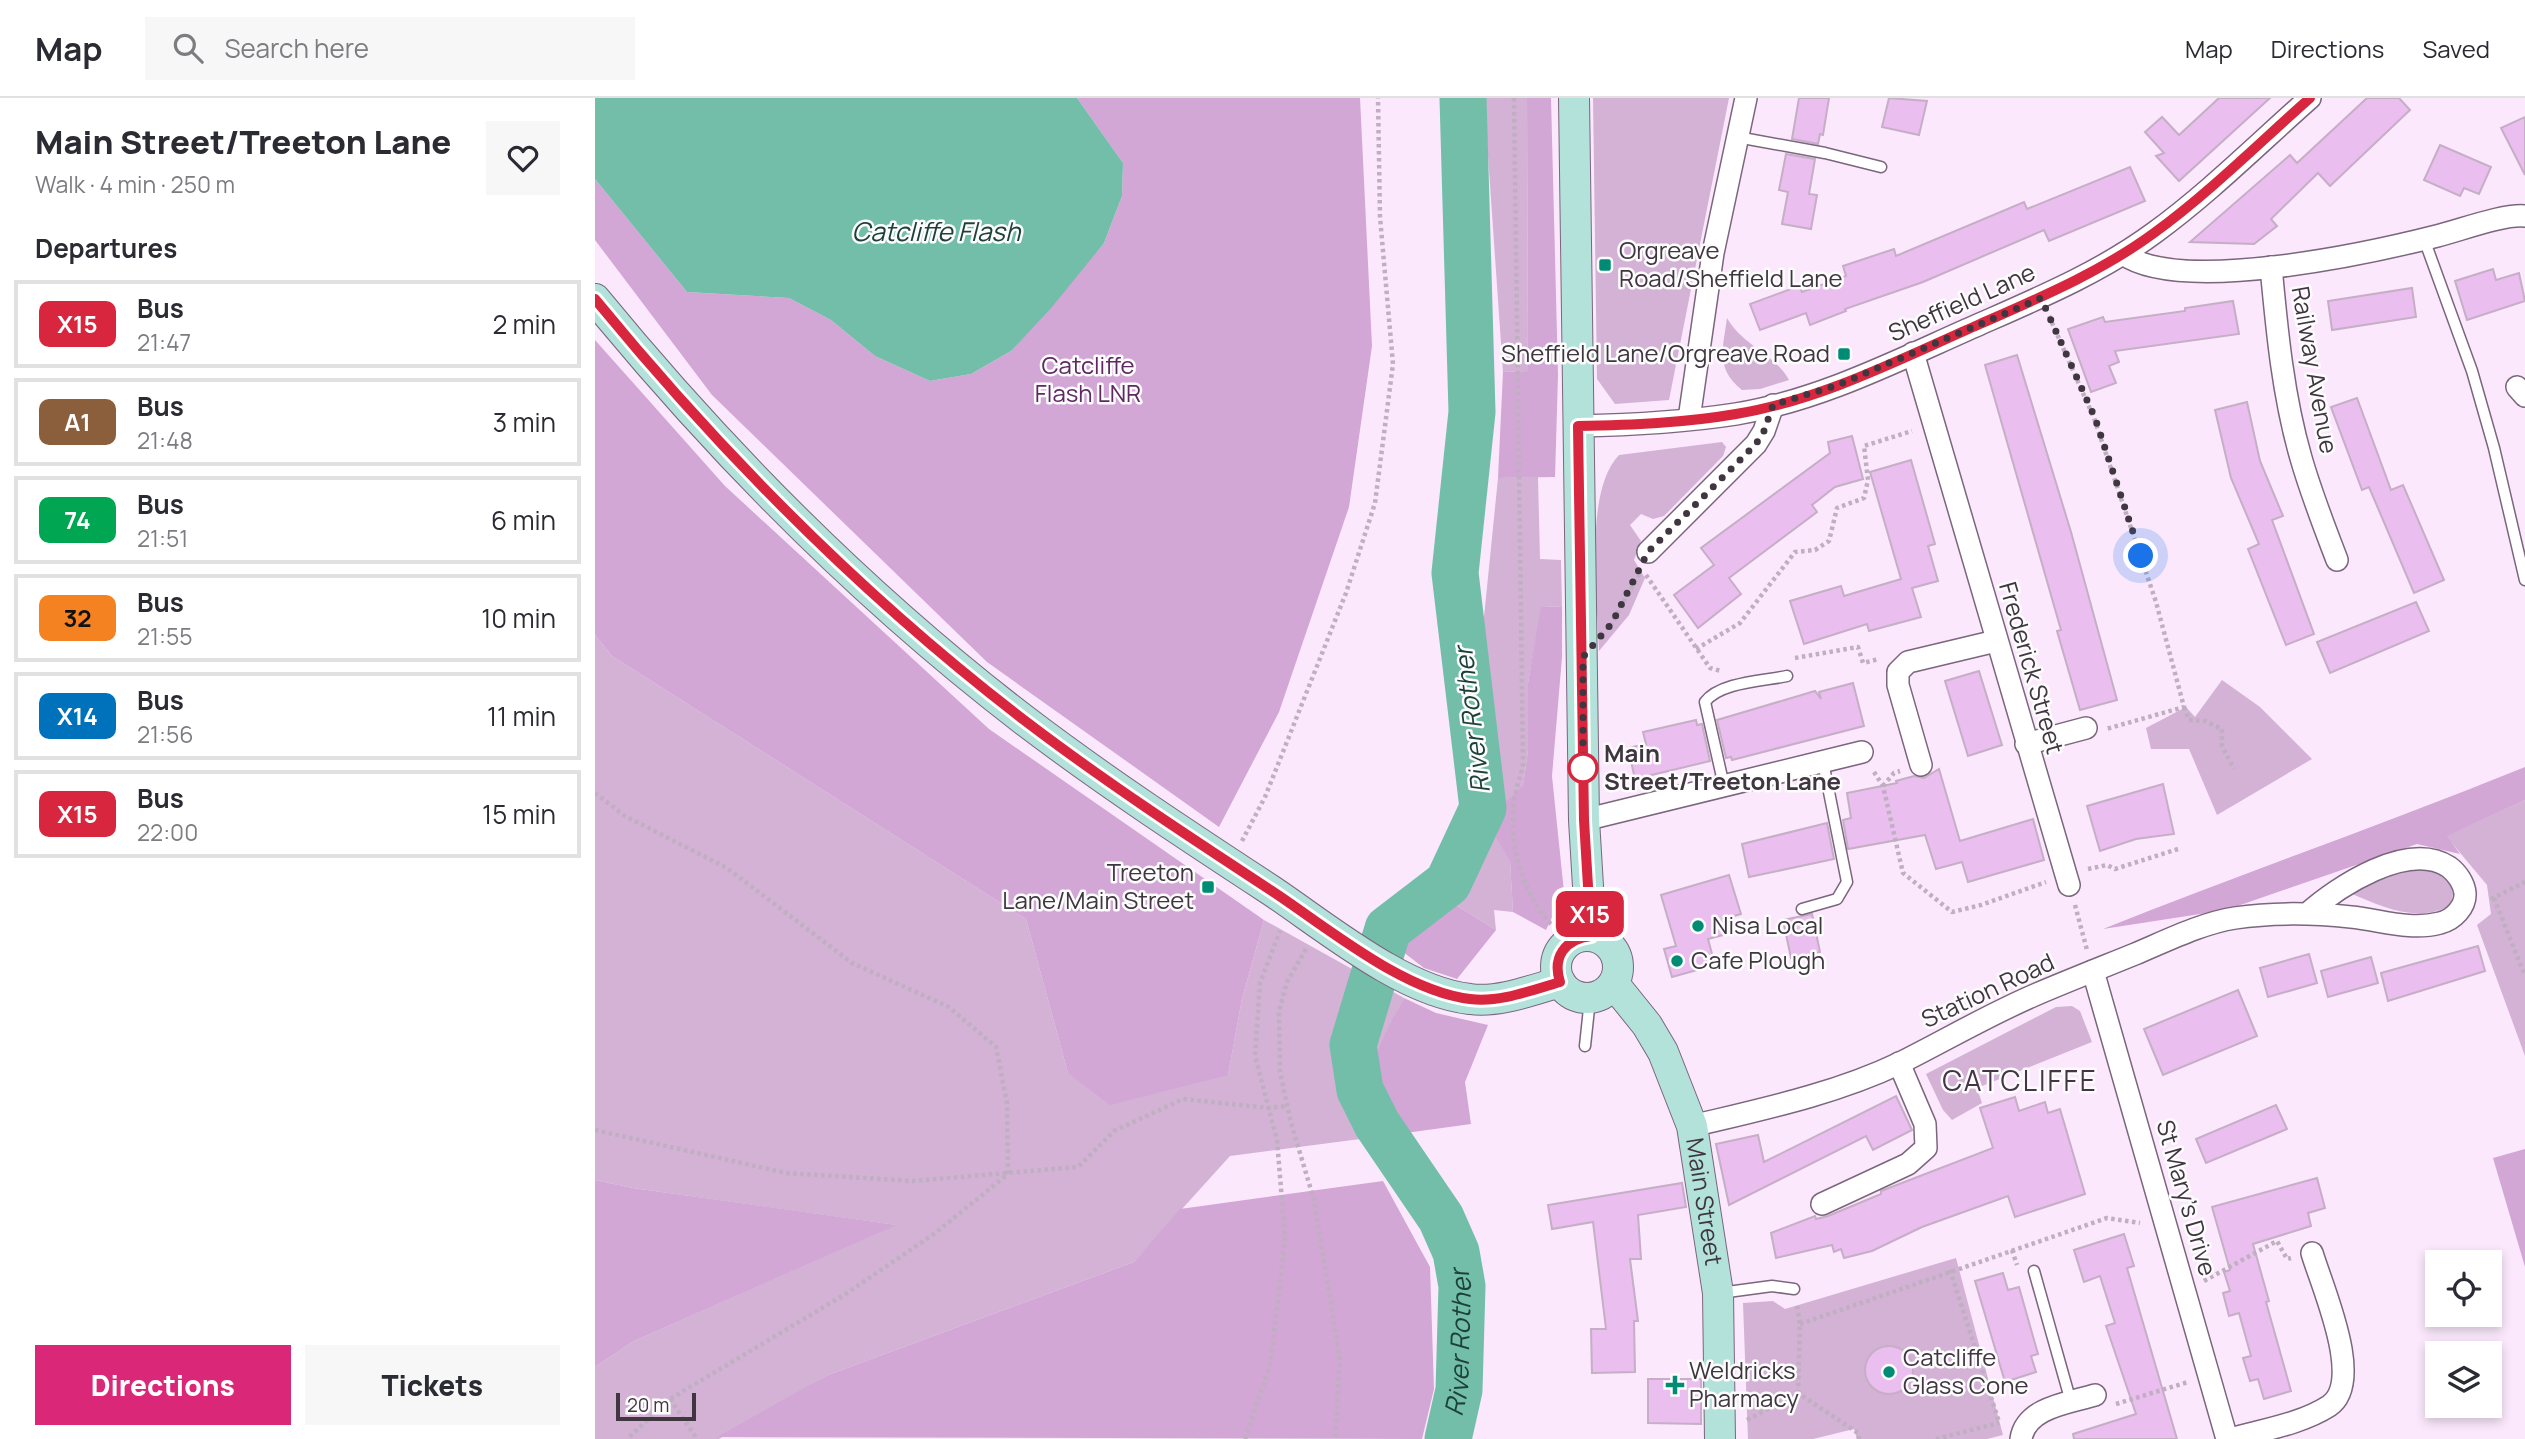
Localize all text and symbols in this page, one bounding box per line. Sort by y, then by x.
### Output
search box [145,17,635,80]
text: Map [35,26,103,71]
icon: search [169,29,207,67]
text: Search here [225,30,369,66]
text: Map [2185,32,2233,65]
text: Directions [2271,32,2384,65]
text: Saved [2422,32,2490,65]
text: Main Street/Treeton Lane [35,119,451,164]
button: heart [486,121,560,195]
text: Walk · 4 min · 250 m [35,168,235,200]
water label: Catcliffe Flash [852,213,1022,249]
text: Departures [35,230,177,266]
place label: Orgreave Road/Sheffield Lane [1619,233,1843,294]
street label: Sheffield Lane [1883,255,2040,349]
marker: Orgreave Road/Sheffield Lane [1597,257,1613,273]
street label: Railway Avenue [2285,283,2346,456]
text: Bus [137,290,184,326]
text: 2 min [492,306,556,342]
text: X15 [57,307,98,340]
text: 21:47 [137,326,191,358]
place label: Sheffield Lane/Orgreave Road [1501,336,1830,369]
marker: Sheffield Lane/Orgreave Road [1836,346,1852,362]
park label: Catcliffe Flash LNR [1035,348,1141,409]
text: Bus [137,388,184,424]
text: 3 min [493,404,556,440]
text: A1 [64,405,91,438]
text: 21:48 [137,424,193,456]
text: Bus [137,486,184,522]
text: 6 min [491,502,556,538]
text: 74 [64,503,91,536]
text: 21:51 [137,522,188,554]
your location [2123,538,2158,573]
street label: Frederick Street [1992,578,2073,757]
text: Bus [137,584,184,620]
text: 10 min [481,600,556,636]
text: 32 [63,601,92,634]
text: 21:55 [137,620,193,652]
water label: River Rother [1444,641,1498,795]
text: Bus [137,682,184,718]
text: 11 min [487,698,556,734]
text: X14 [57,699,98,732]
text: 21:56 [137,718,194,750]
place label: Main Street/Treeton Lane [1604,736,1841,797]
marker: Main Street/Treeton Lane [1568,753,1598,783]
text: Bus [137,780,184,816]
text: 15 min [482,796,556,832]
text: X15 [57,797,98,830]
text: 22:00 [137,816,198,848]
place label: Treeton Lane/Main Street [1002,855,1194,916]
marker: Treeton Lane/Main Street [1200,879,1216,895]
line badge: X15 [1550,891,1630,937]
text: X15 [1570,897,1610,930]
place label: Nisa Local [1712,908,1823,941]
marker: Nisa Local [1690,918,1706,934]
place label: Cafe Plough [1691,943,1825,976]
street label: Station Road [1916,944,2059,1035]
marker: Cafe Plough [1669,953,1685,969]
district label: CATCLIFFE [1942,1061,2098,1099]
street label: St Mary's Drive [2149,1116,2225,1279]
street label: Main Street [1679,1135,1731,1268]
map controls [2425,1250,2502,1418]
button: locate [2425,1250,2502,1327]
water label: River Rother [1435,1262,1480,1419]
place label: Catcliffe Glass Cone [1903,1340,2028,1401]
button: layers [2425,1341,2502,1418]
button: Directions [35,1345,291,1425]
button: Tickets [305,1345,560,1425]
place label: Weldricks Pharmacy [1689,1353,1799,1414]
marker: Catcliffe Glass Cone [1881,1364,1897,1380]
marker: Weldricks Pharmacy [1667,1377,1683,1393]
scale bar [616,1390,697,1422]
text: 20 m [627,1392,669,1418]

